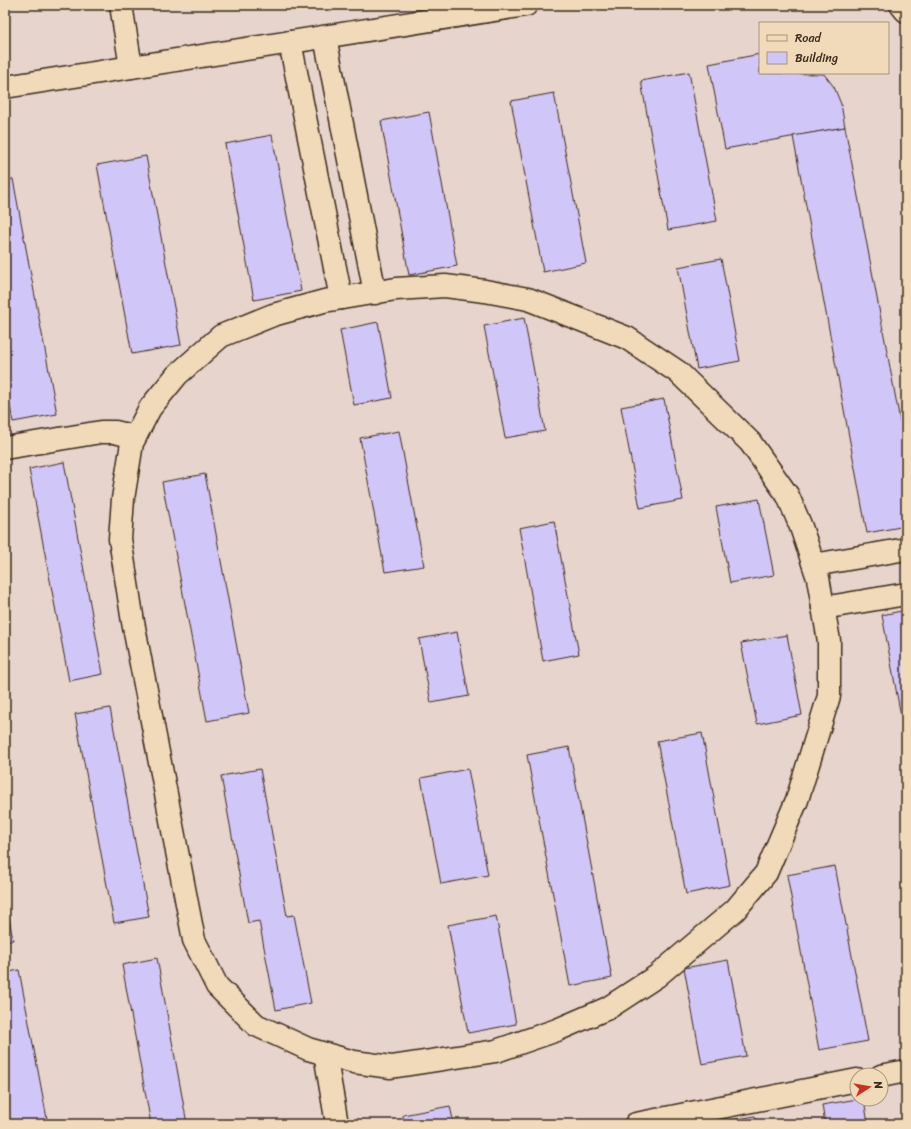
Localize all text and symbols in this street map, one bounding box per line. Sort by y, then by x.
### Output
legend [759,22,889,74]
text: Road [795,27,822,49]
text: Building [795,47,838,69]
north arrow [849,1067,889,1107]
text: N [868,1078,888,1091]

